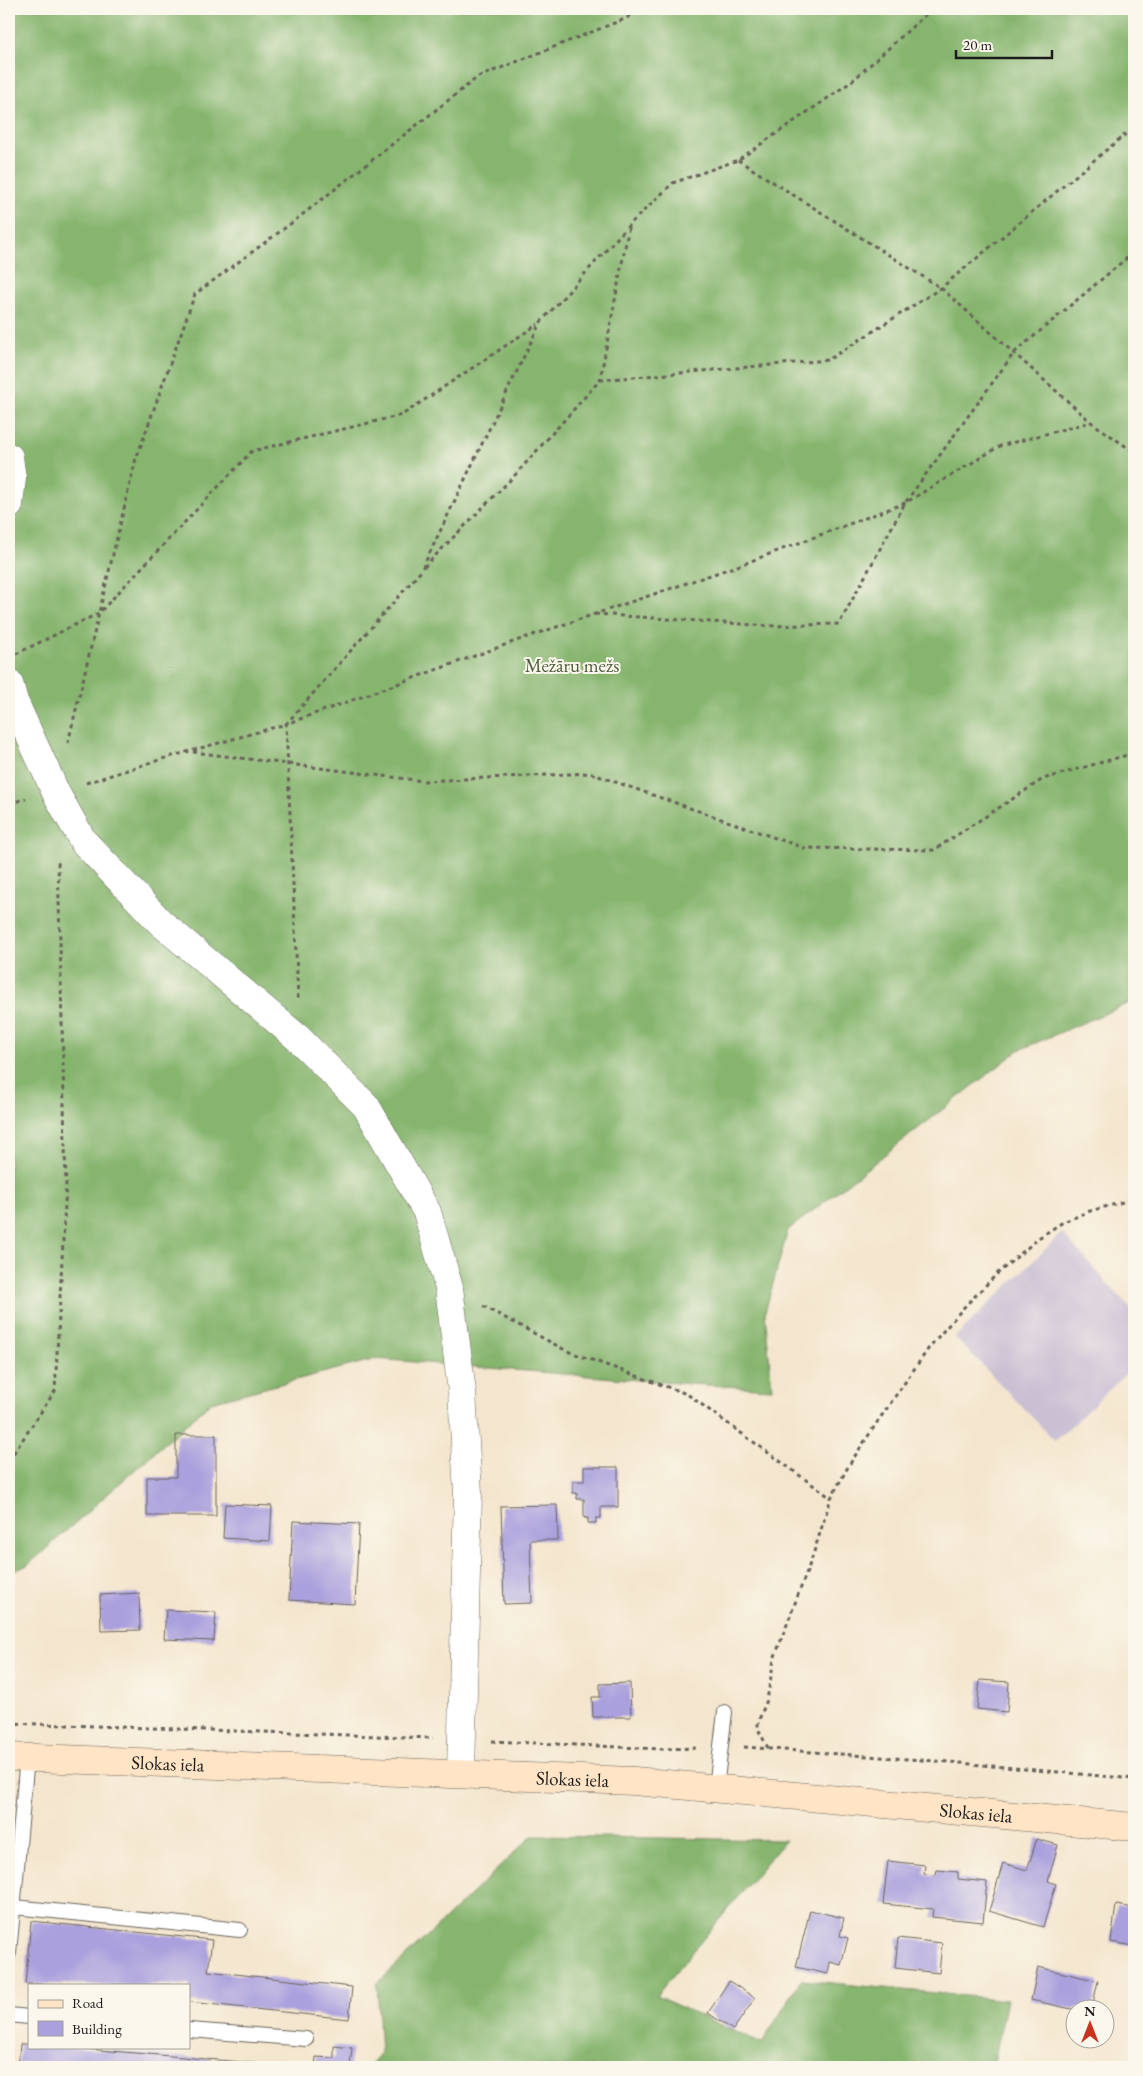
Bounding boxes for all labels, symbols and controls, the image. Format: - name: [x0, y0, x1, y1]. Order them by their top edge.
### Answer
- scale bar: [956, 28, 1052, 60]
- text: 20 m: [963, 35, 992, 54]
- park label: Mežāru mežs: [525, 653, 619, 678]
- street label: Slokas iela: [131, 1749, 205, 1777]
- street label: Slokas iela: [536, 1765, 610, 1793]
- street label: Slokas iela: [938, 1797, 1014, 1828]
- legend: [28, 1984, 190, 2048]
- text: Road: [72, 1993, 104, 2012]
- north arrow: [1066, 1998, 1116, 2048]
- text: N: [1084, 2002, 1096, 2020]
- text: Building: [72, 2019, 122, 2038]

